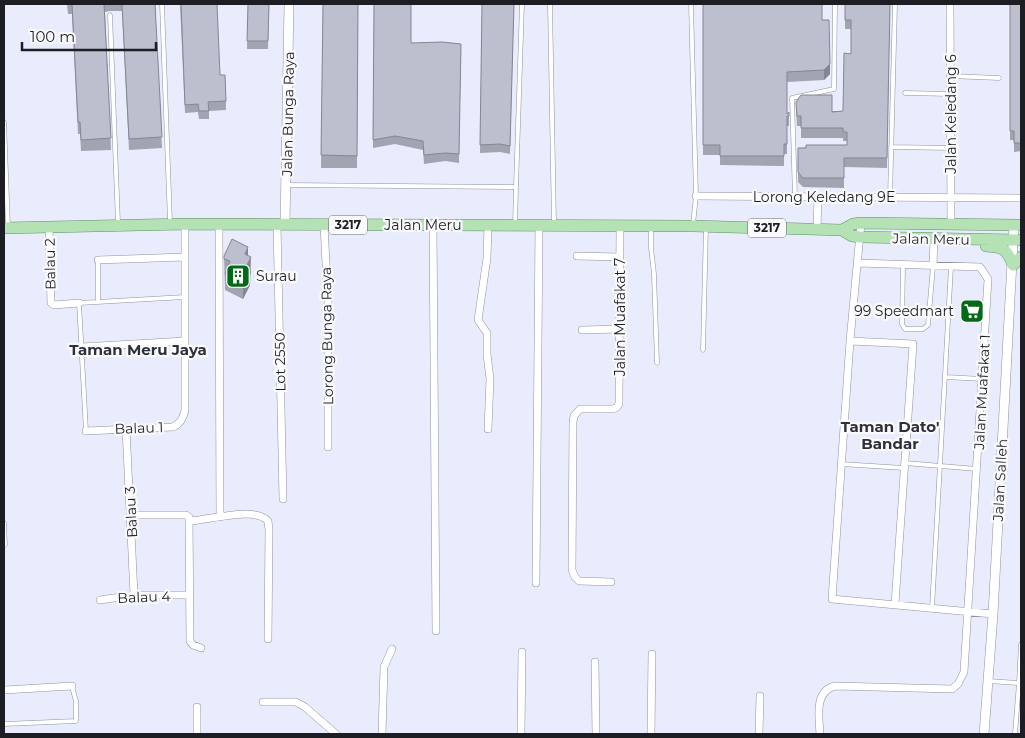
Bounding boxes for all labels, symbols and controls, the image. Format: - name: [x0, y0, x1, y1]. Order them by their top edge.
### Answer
- scale bar: [22, 20, 156, 52]
- text: 100 m: [30, 27, 75, 46]
- street label: Jalan Bunga Raya: [278, 51, 298, 178]
- street label: Jalan Keledang 6: [942, 54, 960, 175]
- street label: Lorong Keledang 9E: [753, 188, 895, 206]
- road number: 3217: [329, 216, 367, 234]
- street label: Jalan Meru: [383, 216, 462, 234]
- road number: 3217: [748, 218, 786, 238]
- street label: Jalan Meru: [891, 229, 970, 249]
- street label: Balau 2: [41, 238, 59, 290]
- street label: Jalan Muafakat 7: [611, 258, 629, 377]
- building icon: Surau: [225, 263, 251, 289]
- place label: Surau: [256, 267, 297, 285]
- street label: Lorong Bunga Raya: [317, 267, 337, 405]
- supermarket icon: 99 Speedmart: [959, 298, 985, 324]
- place label: 99 Speedmart: [854, 302, 954, 320]
- street label: Lot 2550: [270, 332, 290, 392]
- street label: Jalan Muafakat 1: [970, 334, 994, 451]
- district label: Taman Meru Jaya: [69, 340, 207, 359]
- district label: Taman Dato' Bandar: [841, 417, 939, 453]
- street label: Balau 1: [114, 418, 164, 438]
- street label: Jalan Salleh: [989, 438, 1011, 523]
- street label: Balau 3: [121, 486, 141, 538]
- street label: Balau 4: [117, 587, 172, 607]

